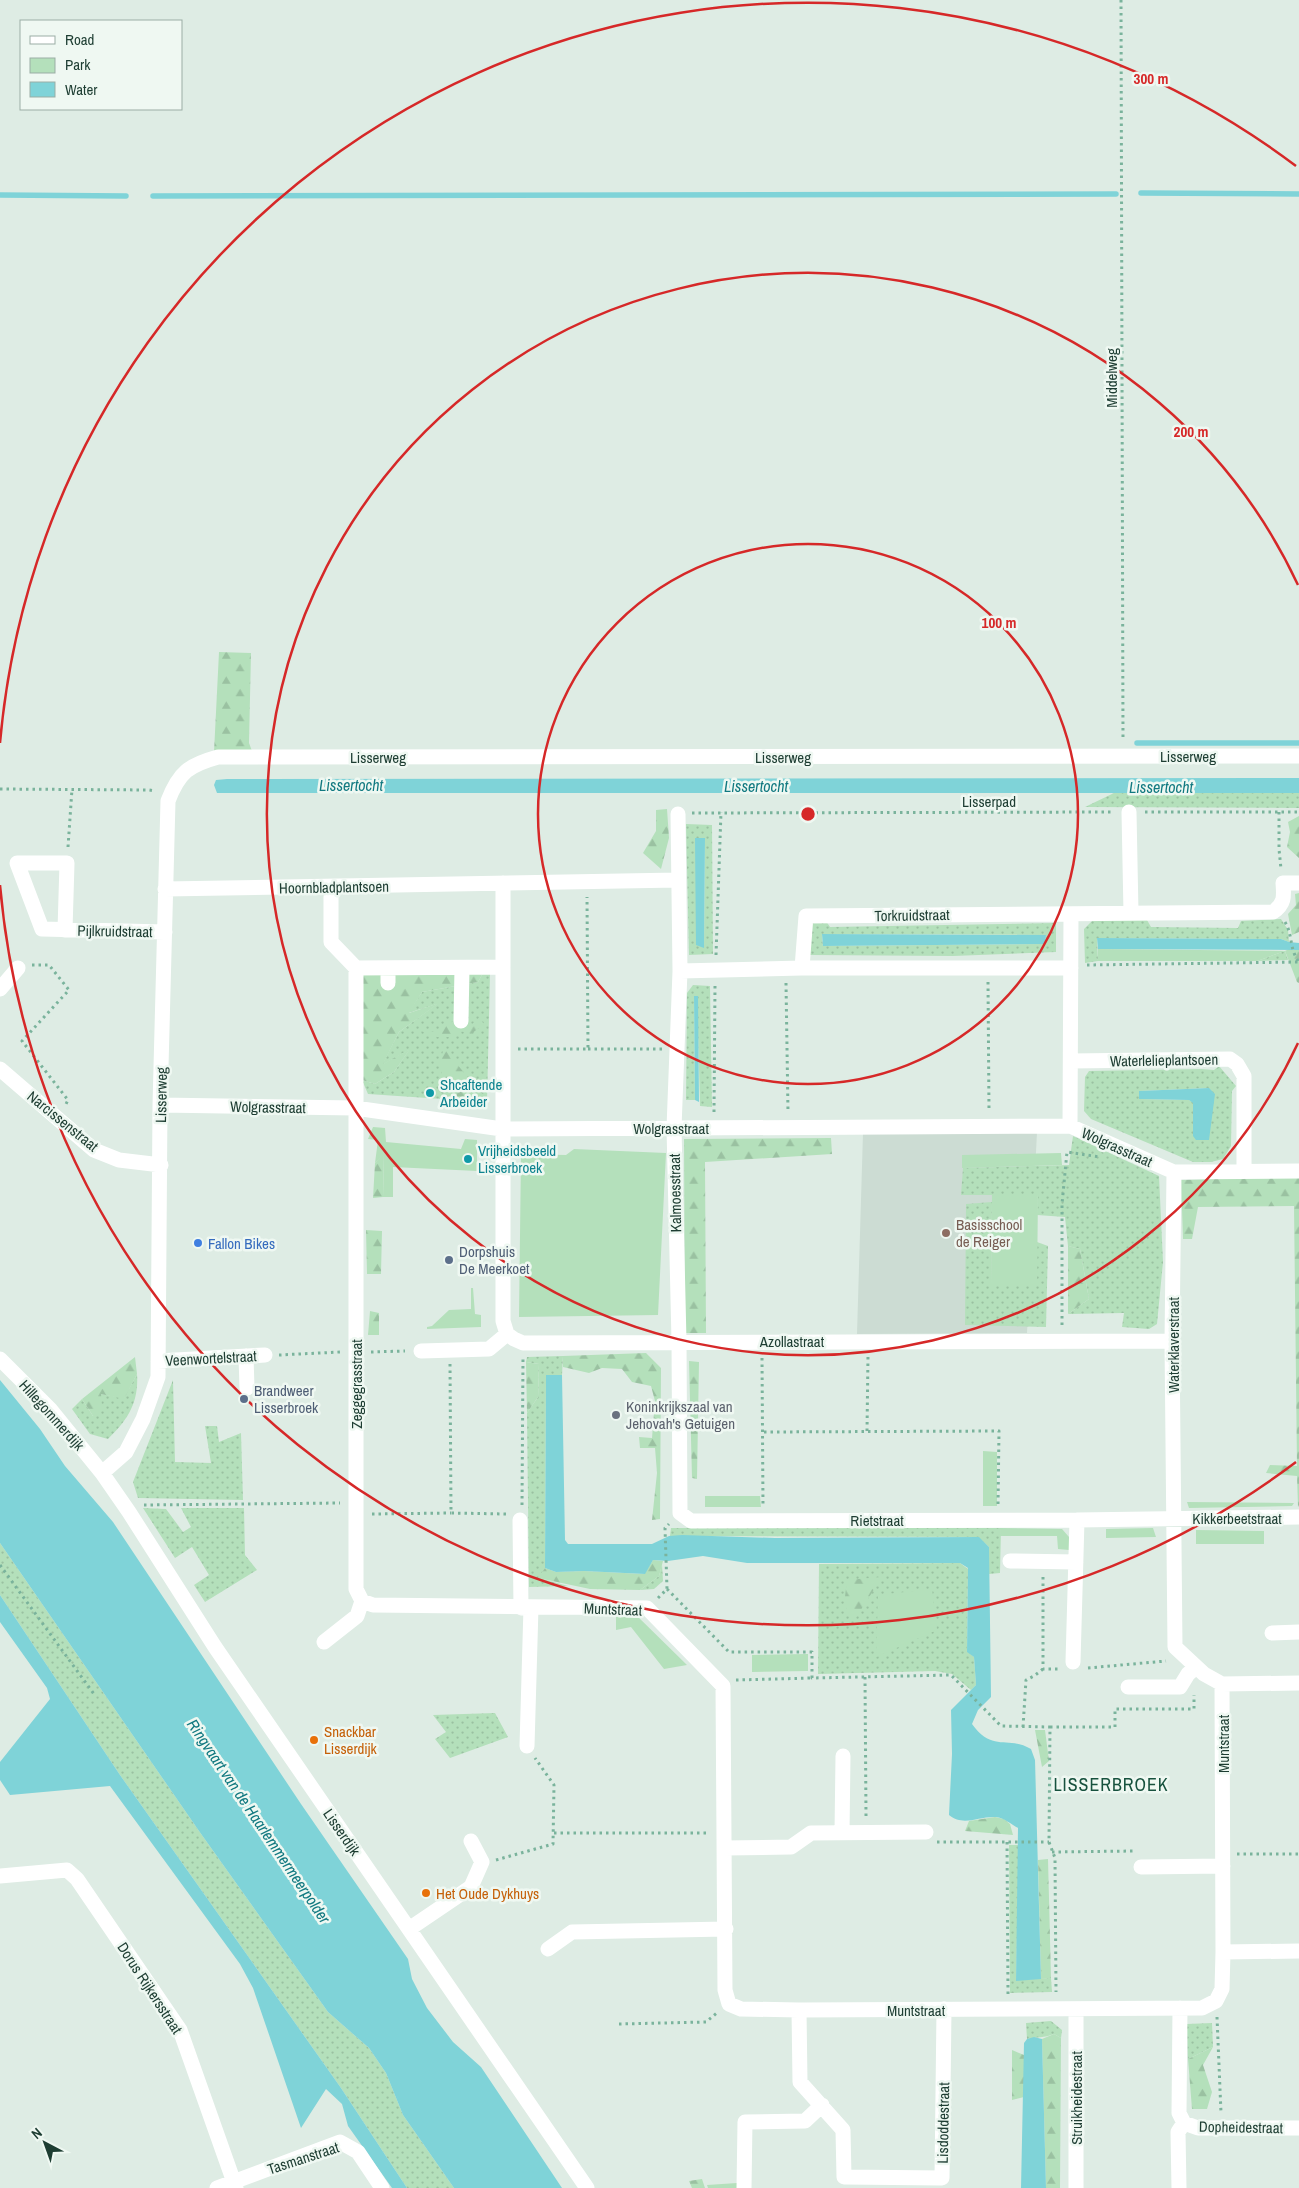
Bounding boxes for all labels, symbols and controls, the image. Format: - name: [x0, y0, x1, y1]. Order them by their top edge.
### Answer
- legend: [20, 20, 182, 110]
- text: Road: [65, 29, 94, 50]
- text: Park: [65, 54, 91, 75]
- text: 300 m: [1134, 68, 1168, 89]
- text: Water: [65, 79, 97, 100]
- street label: Middelweg: [1101, 348, 1122, 408]
- text: 200 m: [1174, 421, 1208, 442]
- text: 100 m: [982, 612, 1016, 633]
- street label: Lisserweg: [1160, 746, 1216, 767]
- street label: Lisserweg: [350, 747, 406, 768]
- street label: Lisserweg: [755, 747, 811, 768]
- water label: Lissertocht: [319, 774, 383, 796]
- water label: Lissertocht: [724, 775, 788, 797]
- water label: Lissertocht: [1129, 776, 1193, 798]
- street label: Lisserpad: [962, 791, 1016, 812]
- centre of rings: [799, 805, 817, 823]
- street label: Hoornbladplantsoen: [279, 876, 389, 898]
- street label: Torkruidstraat: [874, 904, 950, 926]
- street label: Pijlkruidstraat: [77, 920, 153, 942]
- street label: Waterlelieplantsoen: [1110, 1049, 1218, 1071]
- street label: Lisserweg: [150, 1067, 172, 1123]
- place label: Shcaftende Arbeider: [439, 1074, 502, 1112]
- street label: Narcissenstraat: [23, 1086, 104, 1157]
- marker: Shcaftende Arbeider: [424, 1087, 436, 1099]
- street label: Wolgrasstraat: [230, 1096, 307, 1118]
- street label: Wolgrasstraat: [633, 1118, 709, 1139]
- street label: Wolgrasstraat: [1078, 1122, 1156, 1172]
- place label: Vrijheidsbeeld Lisserbroek: [478, 1140, 556, 1178]
- marker: Vrijheidsbeeld Lisserbroek: [462, 1153, 474, 1165]
- street label: Kalmoesstraat: [664, 1153, 686, 1232]
- place label: Basisschool de Reiger: [956, 1214, 1022, 1252]
- marker: Basisschool de Reiger: [940, 1227, 952, 1239]
- place label: Fallon Bikes: [208, 1233, 275, 1254]
- marker: Fallon Bikes: [192, 1237, 204, 1249]
- place label: Dorpshuis De Meerkoet: [459, 1241, 530, 1279]
- marker: Dorpshuis De Meerkoet: [443, 1254, 455, 1266]
- street label: Waterklaverstraat: [1163, 1296, 1184, 1393]
- street label: Azollastraat: [759, 1331, 825, 1352]
- street label: Zeggegrasstraat: [346, 1339, 367, 1429]
- street label: Veenwortelstraat: [165, 1345, 258, 1371]
- street label: Hillegommerdijk: [14, 1375, 90, 1456]
- place label: Brandweer Lisserbroek: [254, 1380, 319, 1418]
- marker: Brandweer Lisserbroek: [238, 1393, 250, 1405]
- place label: Koninkrijkszaal van Jehovah's Getuigen: [626, 1396, 735, 1434]
- marker: Koninkrijkszaal van Jehovah's Getuigen: [610, 1409, 622, 1421]
- street label: Kikkerbeetstraat: [1192, 1508, 1282, 1529]
- street label: Rietstraat: [850, 1510, 904, 1531]
- street label: Muntstraat: [584, 1597, 643, 1621]
- water label: Ringvaart van de Haarlemmermeerpolder: [182, 1714, 336, 1928]
- street label: Muntstraat: [1213, 1714, 1234, 1773]
- place label: Snackbar Lisserdijk: [324, 1721, 377, 1759]
- marker: Snackbar Lisserdijk: [308, 1734, 320, 1746]
- district label: LISSERBROEK: [1053, 1772, 1169, 1797]
- street label: Lisserdijk: [318, 1804, 366, 1860]
- place label: Het Oude Dykhuys: [436, 1883, 539, 1904]
- marker: Het Oude Dykhuys: [420, 1887, 432, 1899]
- street label: Dorus Rijkersstraat: [113, 1938, 188, 2038]
- street label: Muntstraat: [887, 2000, 946, 2021]
- street label: Struikheidestraat: [1066, 2051, 1087, 2145]
- street label: Lisdoddestraat: [932, 2082, 954, 2164]
- street label: Dopheidestraat: [1199, 2116, 1284, 2138]
- north arrow: [20, 2118, 70, 2168]
- text: N: [27, 2124, 46, 2143]
- street label: Tasmanstraat: [265, 2136, 342, 2179]

